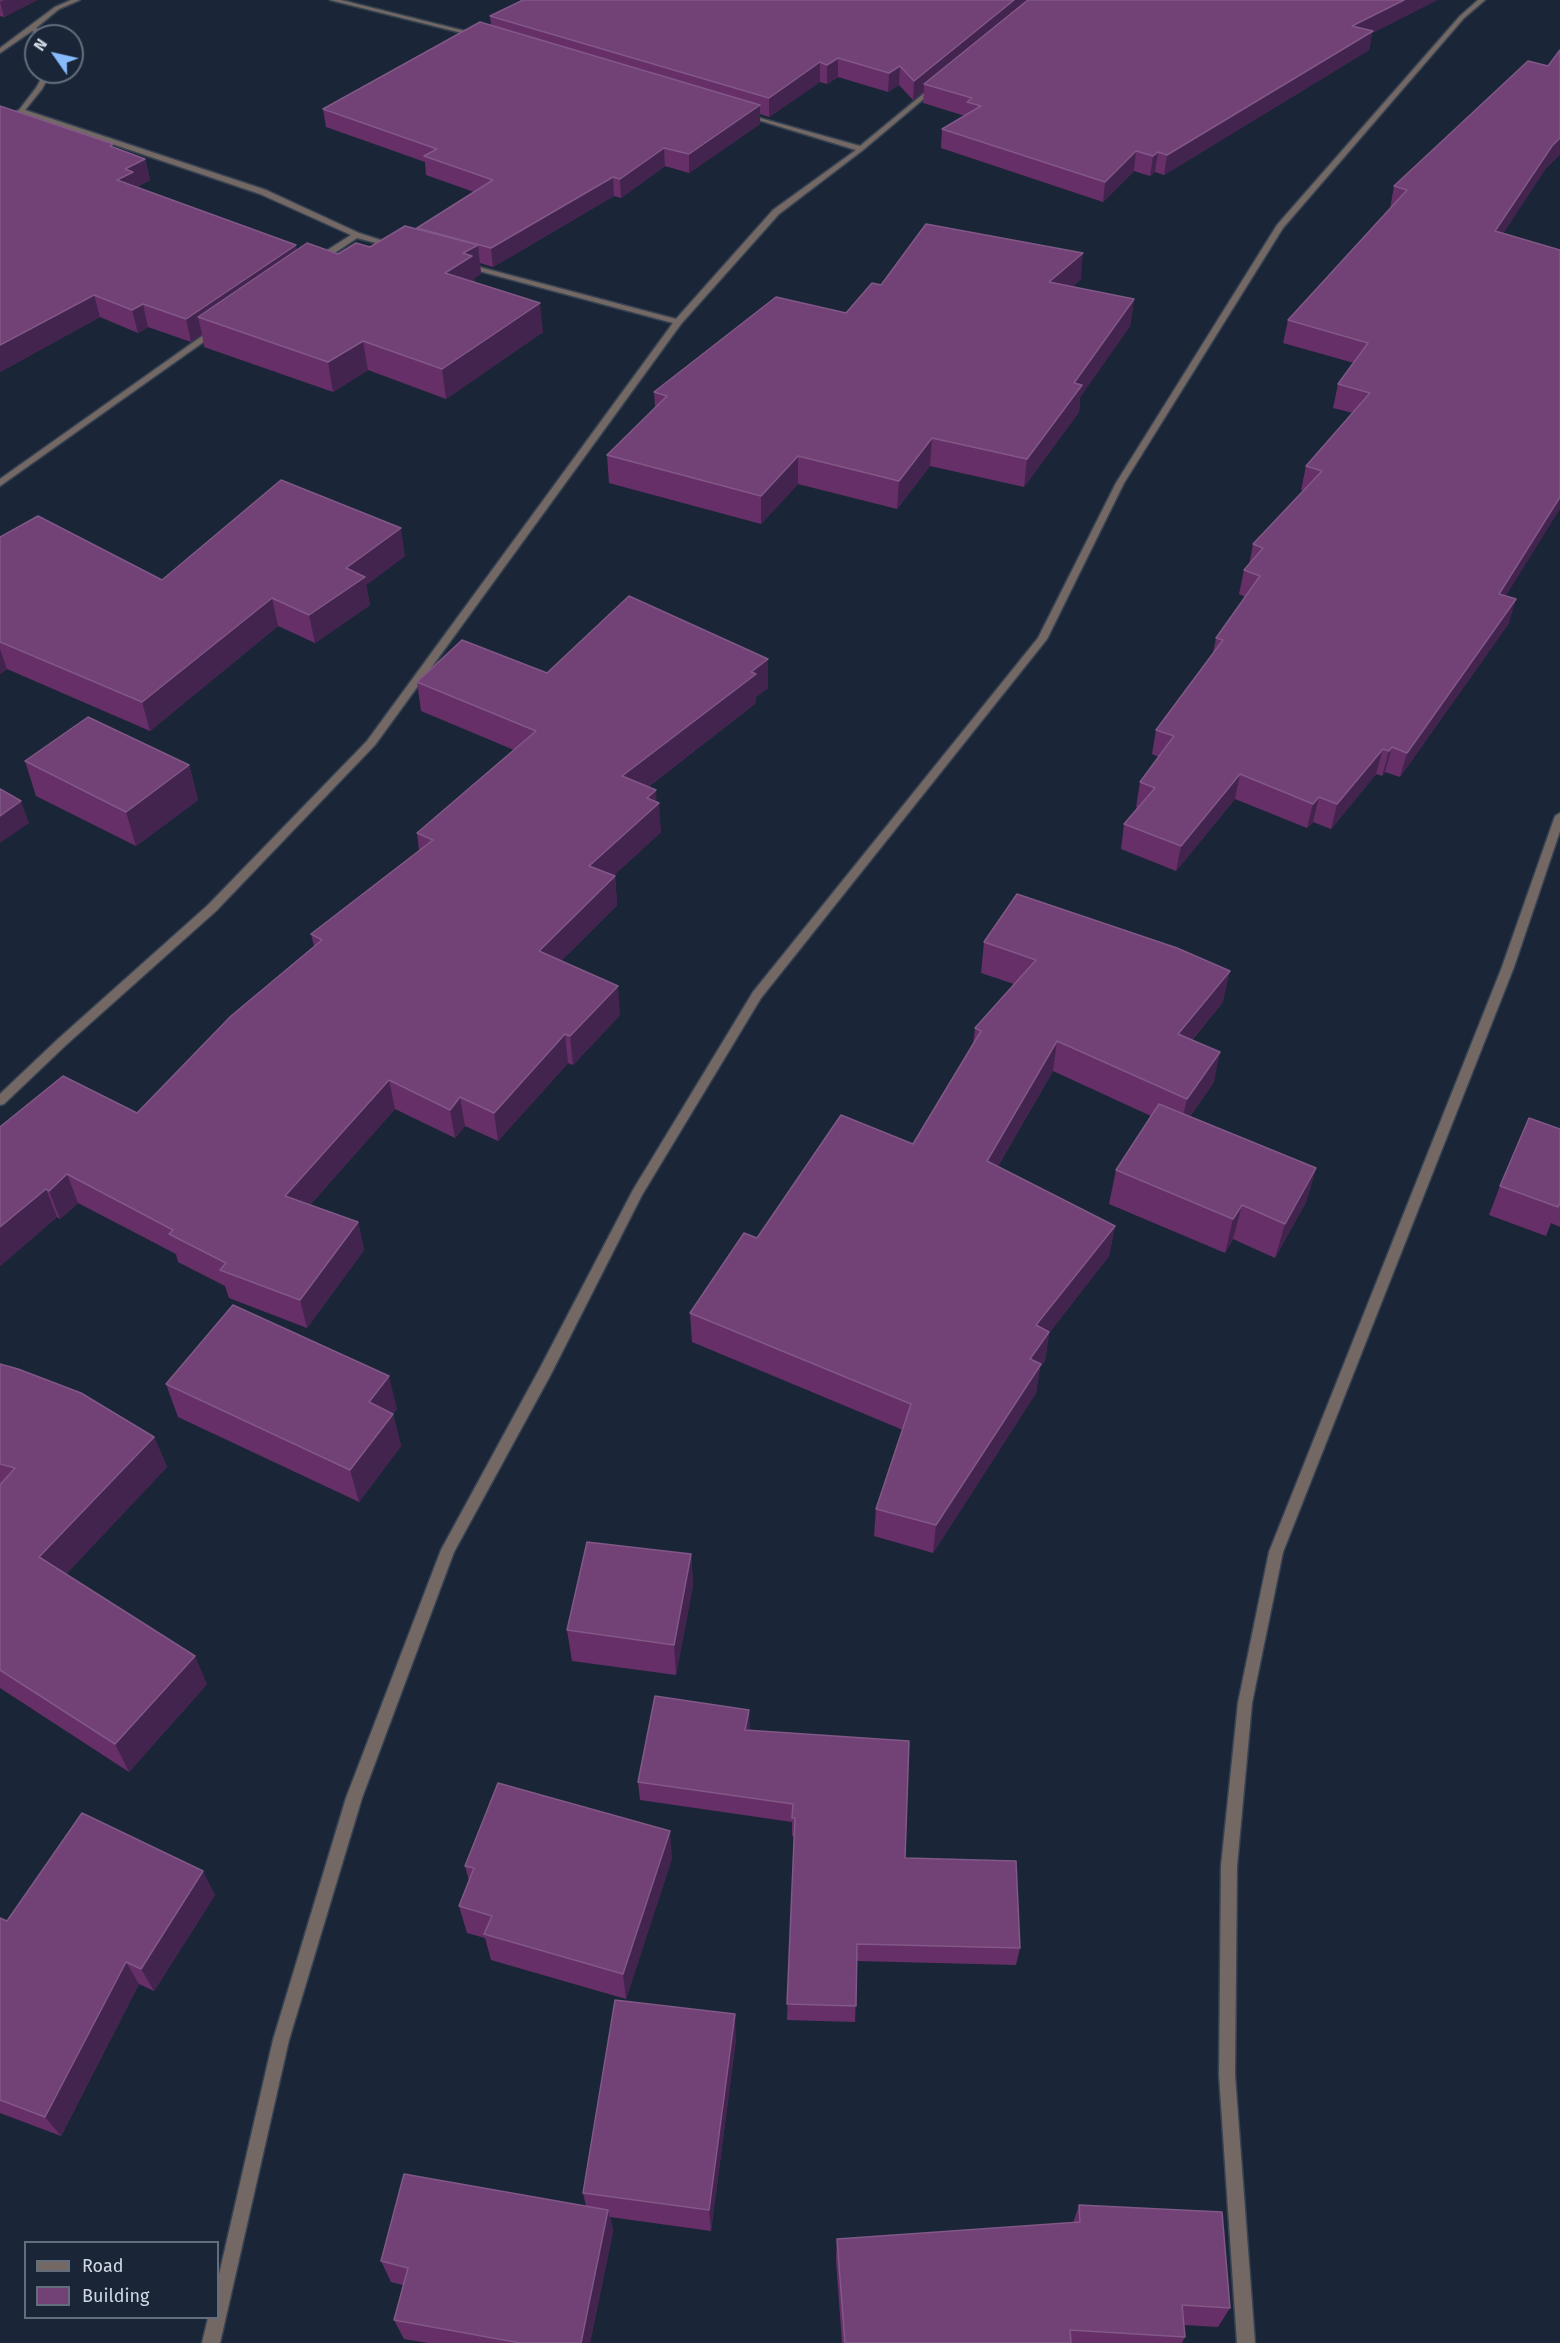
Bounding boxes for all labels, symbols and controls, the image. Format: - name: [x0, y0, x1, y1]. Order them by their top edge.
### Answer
- north arrow: [24, 24, 84, 84]
- text: N: [29, 35, 51, 54]
- legend: [24, 2241, 219, 2319]
- text: Road: [82, 2255, 124, 2277]
- text: Building: [82, 2285, 149, 2307]

